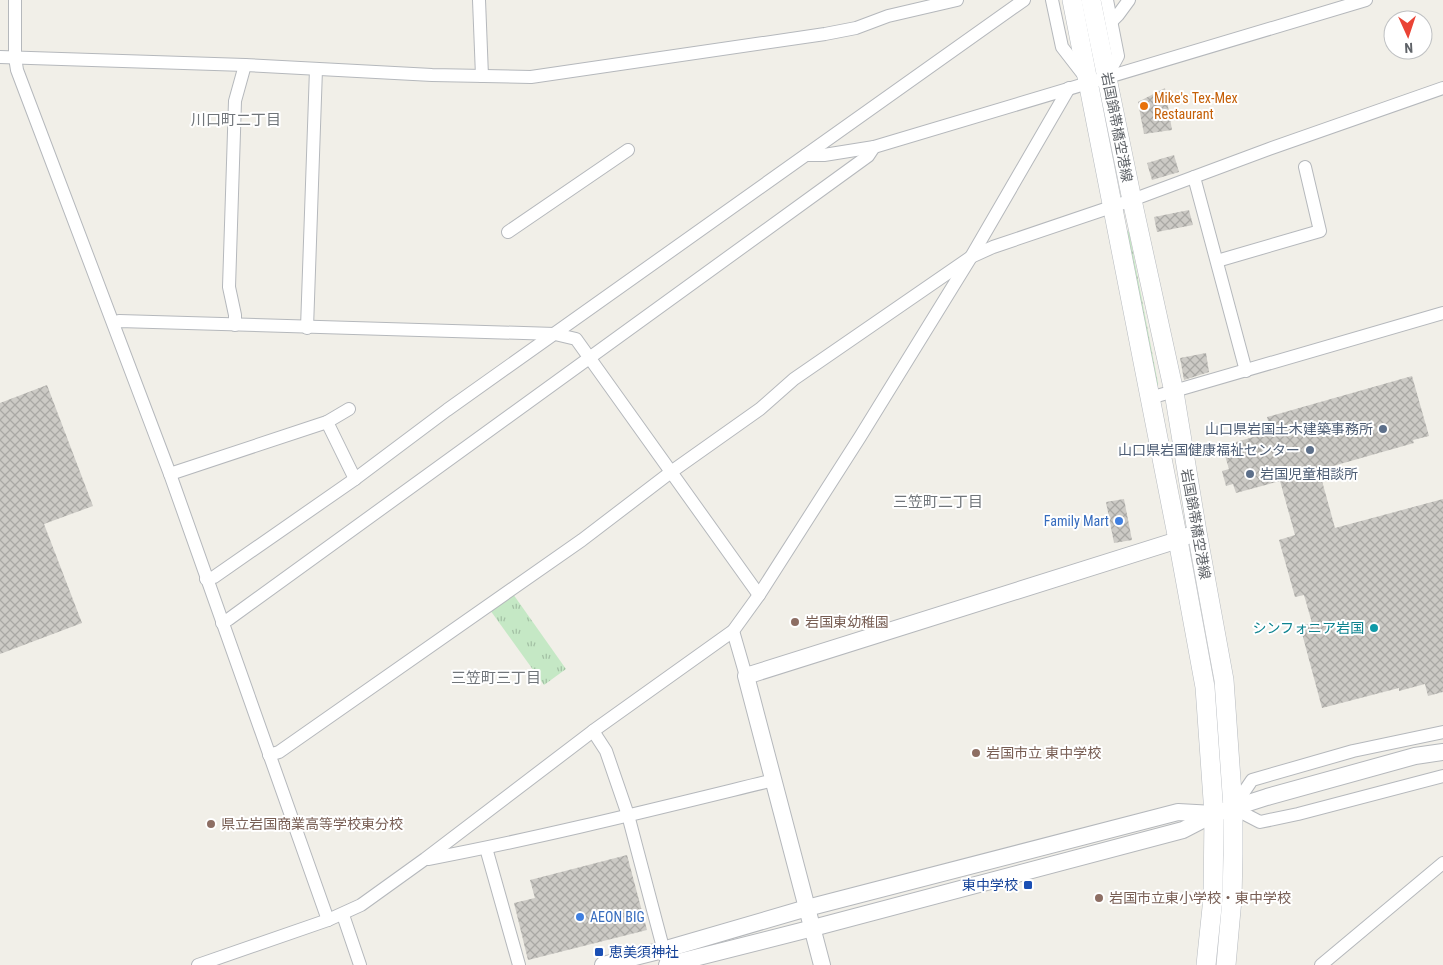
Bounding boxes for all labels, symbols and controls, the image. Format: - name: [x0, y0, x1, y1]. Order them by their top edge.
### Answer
- north arrow: [1383, 10, 1433, 60]
- text: N: [1404, 40, 1413, 56]
- street label: 岩国錦帯橋空港線: [1098, 71, 1136, 183]
- place label: Mike's Tex-Mex Restaurant: [1154, 90, 1238, 122]
- marker: Mike's Tex-Mex Restaurant: [1138, 100, 1150, 112]
- district label: 川口町二丁目: [191, 111, 281, 129]
- place label: 山口県岩国土木建築事務所: [1205, 421, 1373, 437]
- marker: 山口県岩国土木建築事務所: [1377, 423, 1389, 435]
- place label: 山口県岩国健康福祉センター: [1118, 442, 1300, 458]
- marker: 山口県岩国健康福祉センター: [1304, 444, 1316, 456]
- place label: 岩国児童相談所: [1260, 466, 1358, 482]
- street label: 岩国錦帯橋空港線: [1178, 467, 1214, 581]
- marker: 岩国児童相談所: [1244, 468, 1256, 480]
- district label: 三笠町二丁目: [893, 493, 983, 511]
- place label: Family Mart: [1044, 513, 1109, 529]
- marker: Family Mart: [1113, 515, 1125, 527]
- place label: 岩国東幼稚園: [805, 614, 889, 630]
- marker: 岩国東幼稚園: [789, 616, 801, 628]
- place label: シンフォニア岩国: [1252, 620, 1364, 636]
- marker: シンフォニア岩国: [1368, 622, 1380, 634]
- district label: 三笠町三丁目: [451, 669, 541, 687]
- place label: 岩国市立 東中学校: [986, 745, 1101, 761]
- marker: 岩国市立 東中学校: [970, 747, 982, 759]
- place label: 県立岩国商業高等学校東分校: [221, 816, 403, 832]
- marker: 県立岩国商業高等学校東分校: [205, 818, 217, 830]
- place label: 東中学校: [962, 877, 1018, 893]
- marker: 東中学校: [1022, 879, 1034, 891]
- place label: 岩国市立東小学校・東中学校: [1109, 890, 1291, 906]
- marker: 岩国市立東小学校・東中学校: [1093, 892, 1105, 904]
- place label: AEON BIG: [590, 909, 645, 925]
- marker: AEON BIG: [574, 911, 586, 923]
- place label: 恵美須神社: [609, 944, 679, 960]
- marker: 恵美須神社: [593, 946, 605, 958]

